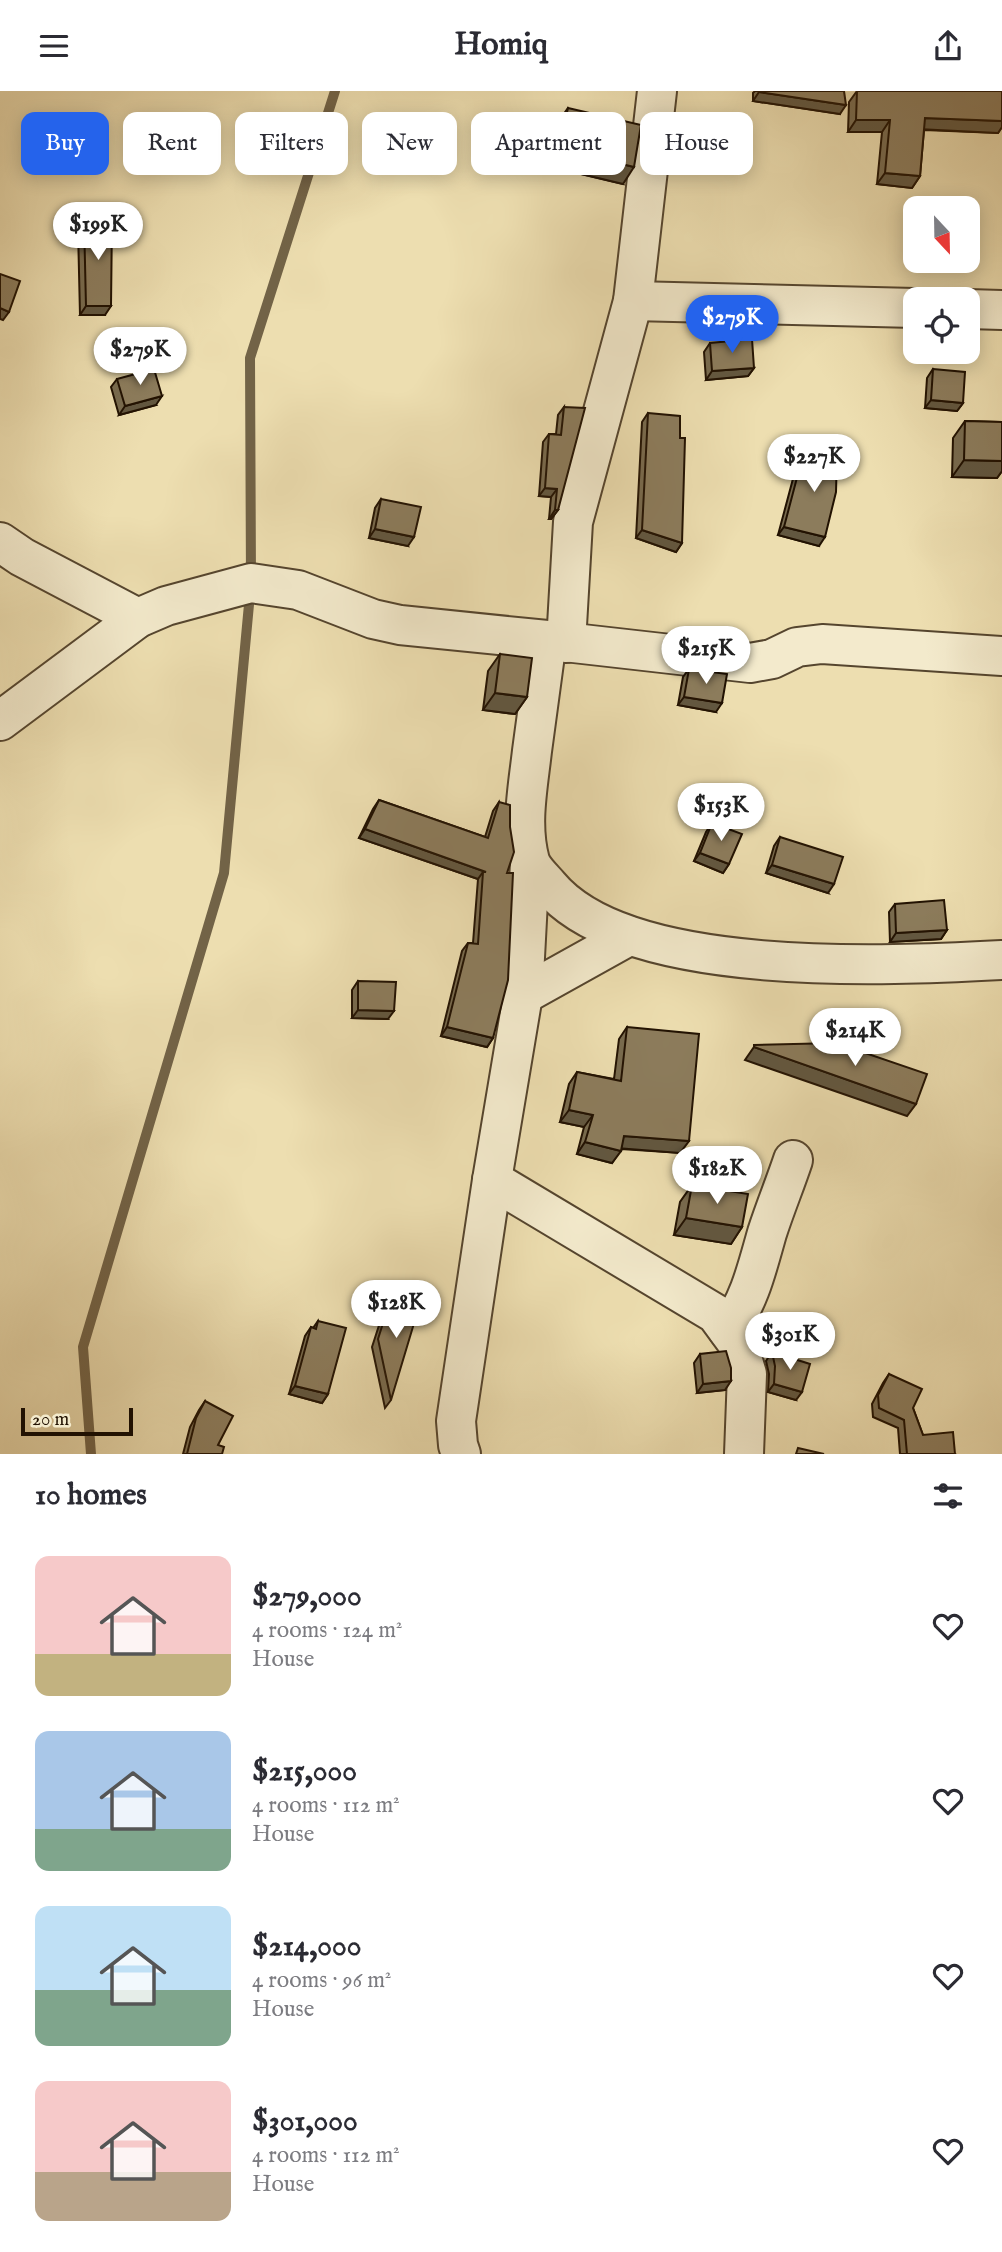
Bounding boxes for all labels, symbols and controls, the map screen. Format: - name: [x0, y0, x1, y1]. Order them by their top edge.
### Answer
- text: Homiq: [454, 25, 548, 66]
- icon: menu: [35, 27, 73, 65]
- icon: share: [929, 27, 967, 65]
- chip: Buy: [21, 112, 109, 175]
- chip: Rent: [123, 112, 221, 175]
- chip: Filters: [235, 112, 348, 175]
- chip: New: [362, 112, 457, 175]
- chip: Apartment: [471, 112, 626, 175]
- chip: House: [640, 112, 753, 175]
- north arrow: [903, 196, 980, 273]
- map controls: [903, 196, 980, 364]
- pin: $199K: [49, 202, 147, 262]
- text: $199K: [69, 210, 127, 239]
- button: locate: [903, 287, 980, 364]
- pin: $279K: [683, 295, 781, 355]
- text: $279K: [702, 303, 762, 332]
- pin: $279K: [91, 327, 189, 387]
- text: $279K: [110, 335, 170, 364]
- pin: $227K: [765, 435, 863, 494]
- text: $227K: [783, 442, 845, 471]
- pin: $215K: [657, 627, 755, 686]
- text: $215K: [677, 634, 735, 663]
- pin: $153K: [672, 783, 770, 843]
- text: $153K: [694, 791, 748, 820]
- pin: $214K: [806, 1009, 904, 1068]
- text: $214K: [825, 1016, 885, 1045]
- pin: $182K: [668, 1147, 766, 1206]
- text: $182K: [688, 1154, 746, 1183]
- pin: $128K: [347, 1281, 445, 1340]
- text: $128K: [367, 1288, 425, 1317]
- pin: $301K: [741, 1313, 839, 1372]
- text: $301K: [761, 1320, 819, 1349]
- scale bar: [21, 1405, 133, 1437]
- text: 20 m: [32, 1408, 69, 1432]
- text: 10 homes: [35, 1477, 147, 1515]
- icon: filters: [929, 1477, 967, 1515]
- text: $279,000: [252, 1578, 362, 1616]
- icon: home: [91, 1584, 175, 1668]
- icon: heart: [929, 1607, 967, 1645]
- text: 4 rooms · 124 m²: [252, 1616, 402, 1645]
- text: House: [252, 1645, 314, 1674]
- text: $215,000: [252, 1753, 357, 1791]
- icon: home: [91, 1759, 175, 1843]
- icon: heart: [929, 1782, 967, 1820]
- text: 4 rooms · 112 m²: [252, 1791, 400, 1820]
- text: House: [252, 1820, 314, 1849]
- text: $214,000: [252, 1928, 362, 1966]
- icon: home: [91, 1934, 175, 2018]
- icon: heart: [929, 1957, 967, 1995]
- text: 4 rooms · 96 m²: [252, 1966, 391, 1995]
- text: House: [252, 1995, 314, 2024]
- text: $301,000: [252, 2103, 358, 2141]
- icon: home: [91, 2109, 175, 2193]
- icon: heart: [929, 2132, 967, 2170]
- text: 4 rooms · 112 m²: [252, 2141, 400, 2170]
- text: House: [252, 2170, 314, 2199]

